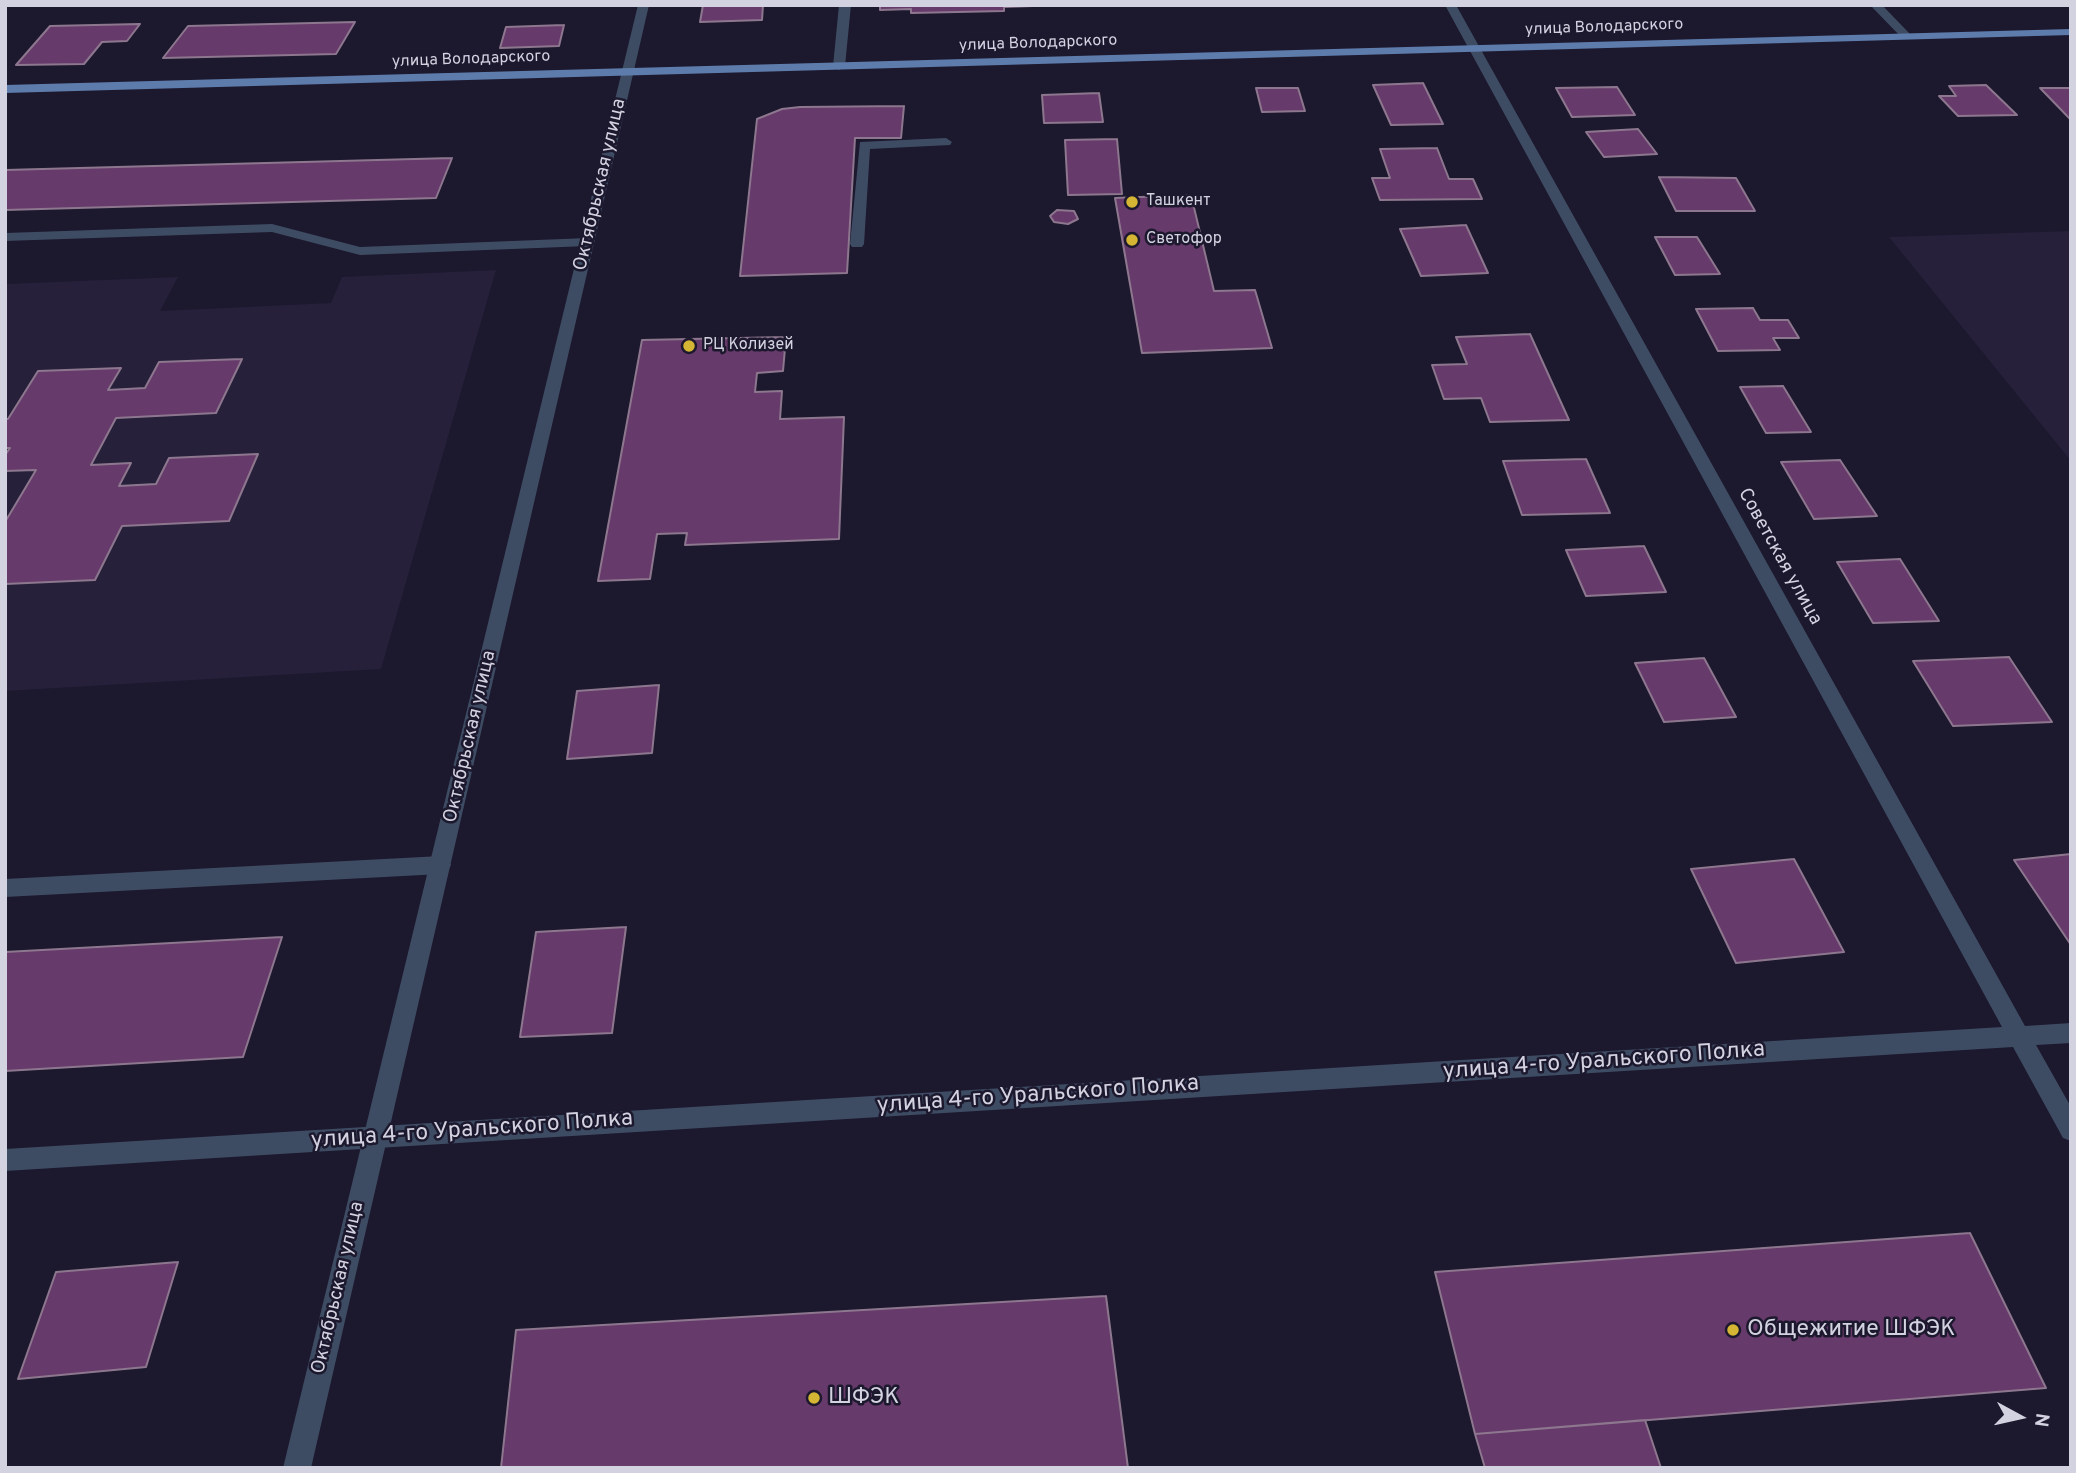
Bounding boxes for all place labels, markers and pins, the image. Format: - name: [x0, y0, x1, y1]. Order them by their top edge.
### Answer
- place label: Ташкент: [1146, 192, 1210, 212]
- marker: Ташкент: [1124, 194, 1140, 210]
- place label: Светофор: [1146, 230, 1222, 250]
- marker: Светофор: [1124, 232, 1140, 248]
- place label: РЦ Колизей: [703, 336, 794, 356]
- marker: РЦ Колизей: [681, 338, 697, 354]
- place label: Общежитие ШФЭК: [1747, 1316, 1956, 1344]
- marker: Общежитие ШФЭК: [1725, 1322, 1741, 1338]
- place label: ШФЭК: [828, 1384, 899, 1412]
- marker: ШФЭК: [806, 1390, 822, 1406]

